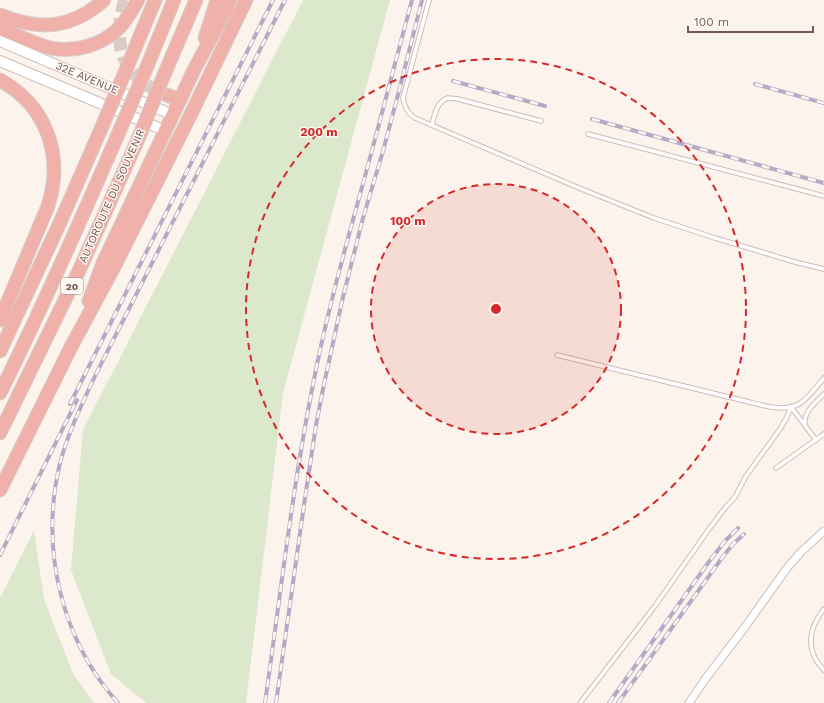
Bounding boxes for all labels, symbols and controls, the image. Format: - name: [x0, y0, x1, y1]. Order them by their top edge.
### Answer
- scale bar: [688, 8, 813, 34]
- text: 100 m: [694, 15, 729, 29]
- street label: 32E AVENUE: [54, 59, 120, 97]
- text: 200 m: [300, 125, 338, 139]
- street label: AUTOROUTE DU SOUVENIR: [76, 127, 148, 265]
- text: 100 m: [390, 214, 426, 228]
- road number: 20: [61, 278, 83, 294]
- centre of rings: [489, 302, 503, 316]

